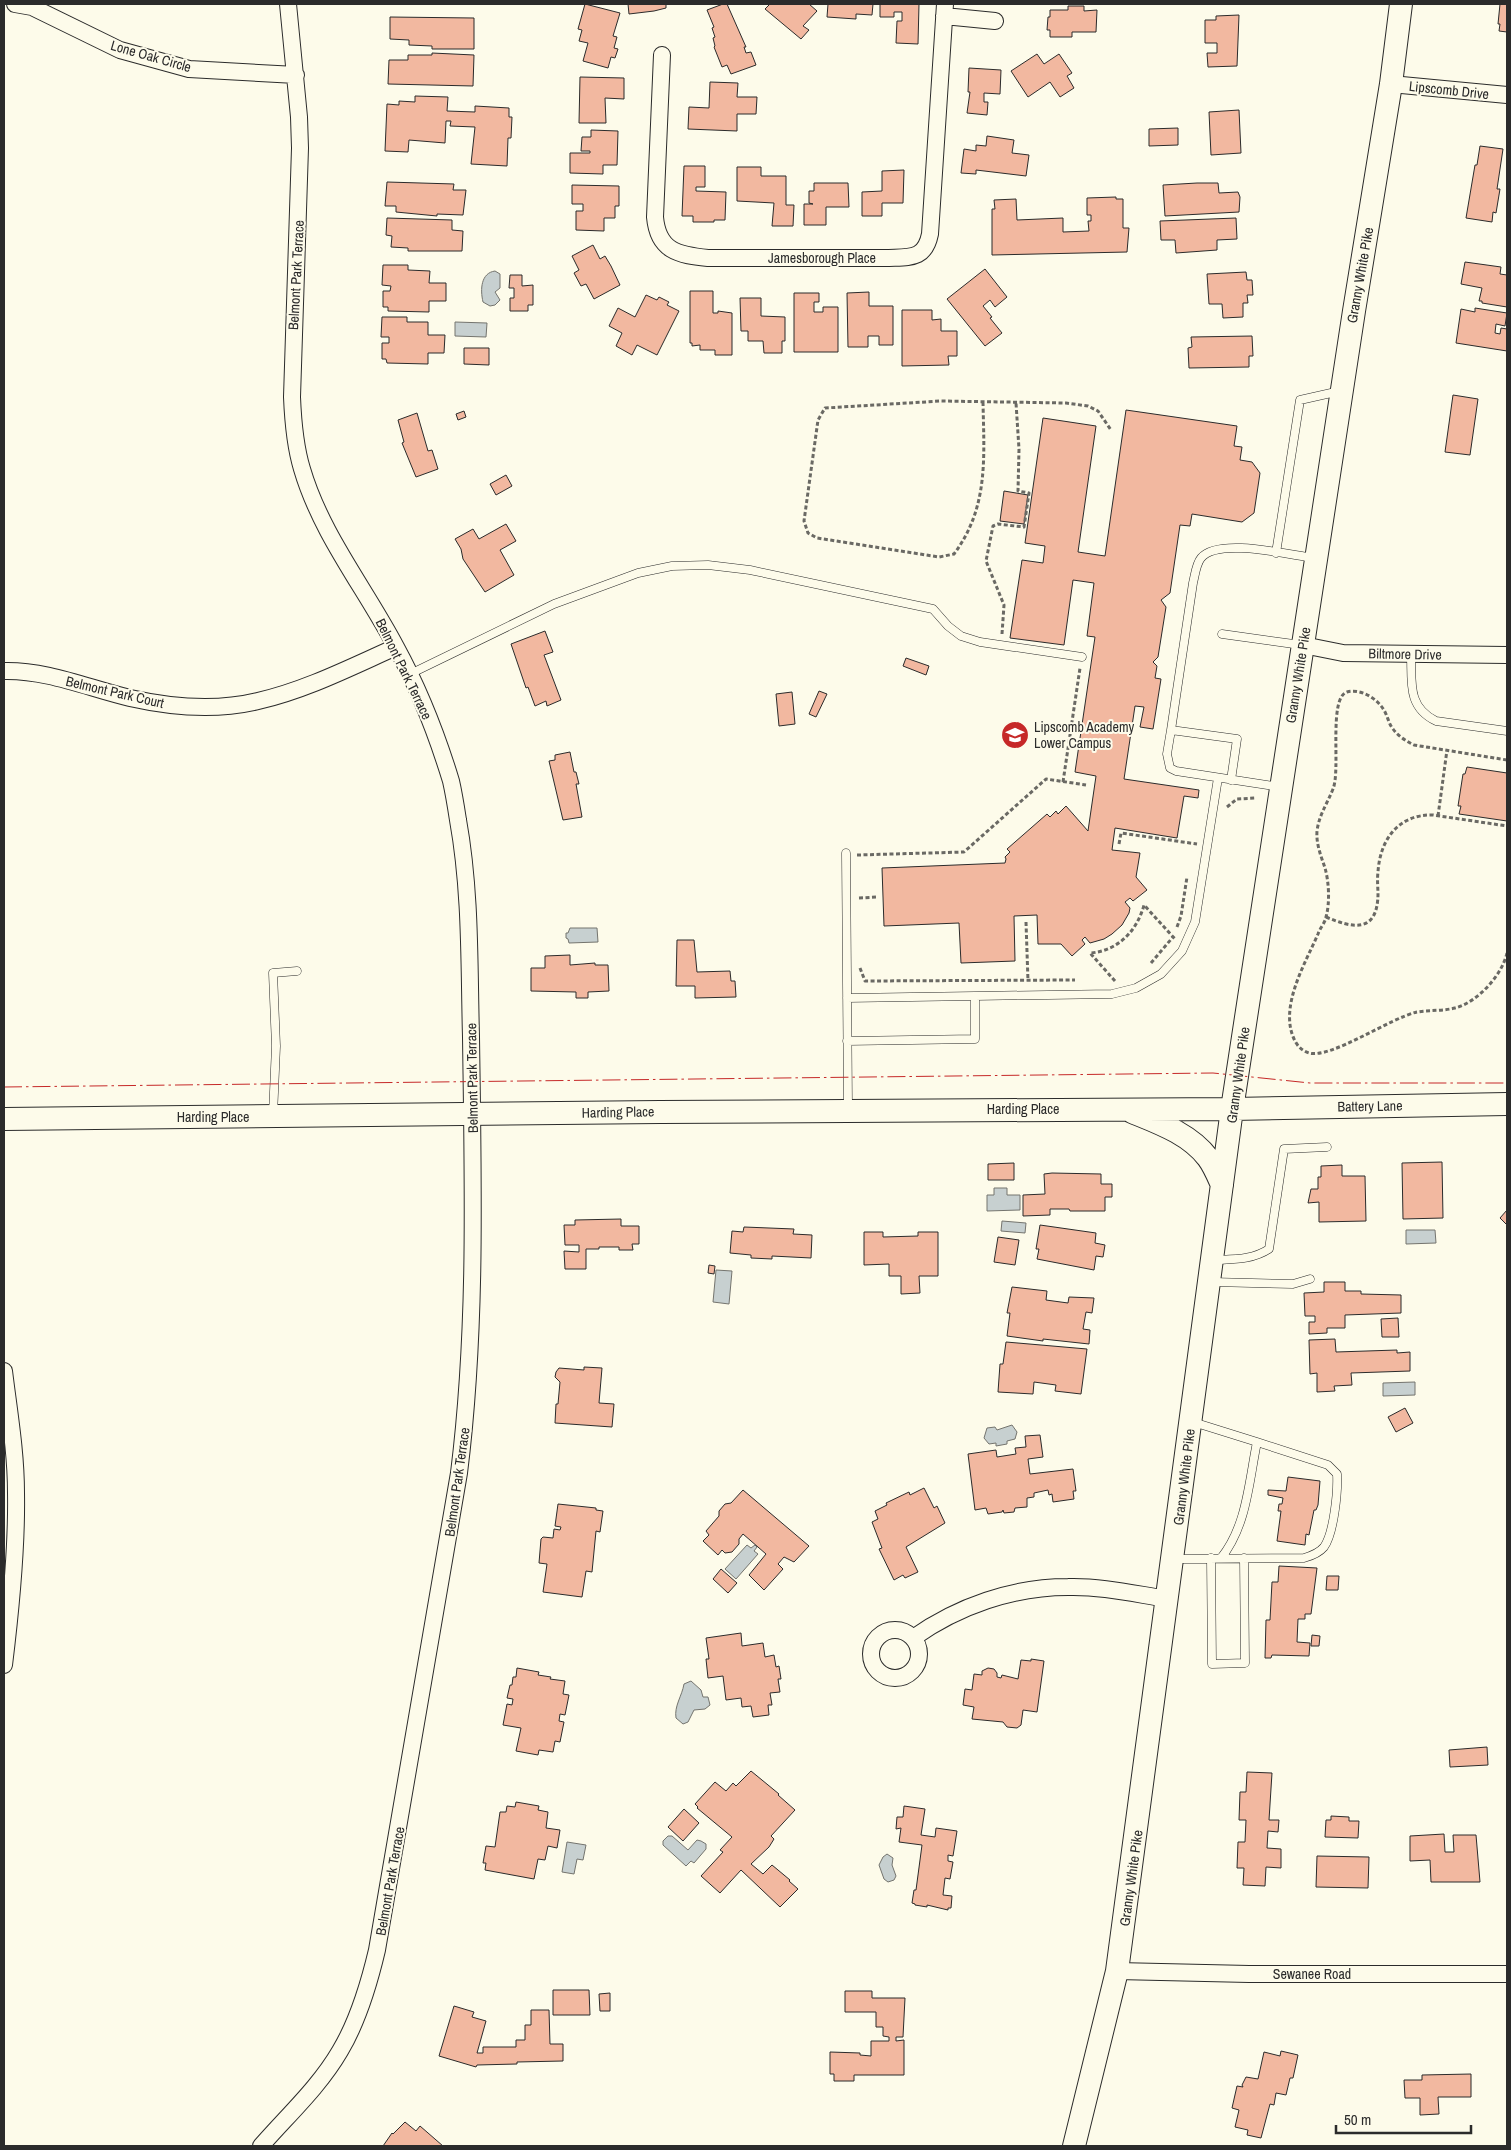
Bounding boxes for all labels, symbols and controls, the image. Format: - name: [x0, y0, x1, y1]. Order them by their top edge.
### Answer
- street label: Lone Oak Circle: [109, 36, 193, 76]
- street label: Lipscomb Drive: [1408, 77, 1490, 103]
- street label: Belmont Park Terrace: [284, 220, 308, 330]
- street label: Granny White Pike: [1343, 226, 1377, 324]
- street label: Jamesborough Place: [768, 249, 876, 267]
- street label: Belmont Park Terrace: [372, 616, 436, 722]
- street label: Granny White Pike: [1282, 626, 1314, 724]
- street label: Biltmore Drive: [1368, 644, 1442, 664]
- street label: Belmont Park Court: [64, 672, 166, 712]
- place label: Lipscomb Academy Lower Campus: [1034, 718, 1134, 752]
- school or university icon: Lipscomb Academy Lower Campus: [1000, 720, 1030, 750]
- street label: Belmont Park Terrace: [462, 1023, 482, 1133]
- street label: Granny White Pike: [1222, 1026, 1254, 1124]
- street label: Battery Lane: [1337, 1096, 1403, 1116]
- street label: Harding Place: [987, 1100, 1059, 1118]
- street label: Harding Place: [581, 1102, 655, 1122]
- street label: Harding Place: [177, 1108, 249, 1126]
- street label: Belmont Park Terrace: [440, 1426, 474, 1538]
- street label: Granny White Pike: [1169, 1428, 1199, 1526]
- street label: Belmont Park Terrace: [372, 1825, 408, 1937]
- street label: Granny White Pike: [1115, 1829, 1147, 1927]
- street label: Sewanee Road: [1273, 1965, 1351, 1983]
- scale bar: [1336, 2102, 1471, 2134]
- text: 50 m: [1344, 2109, 1371, 2130]

